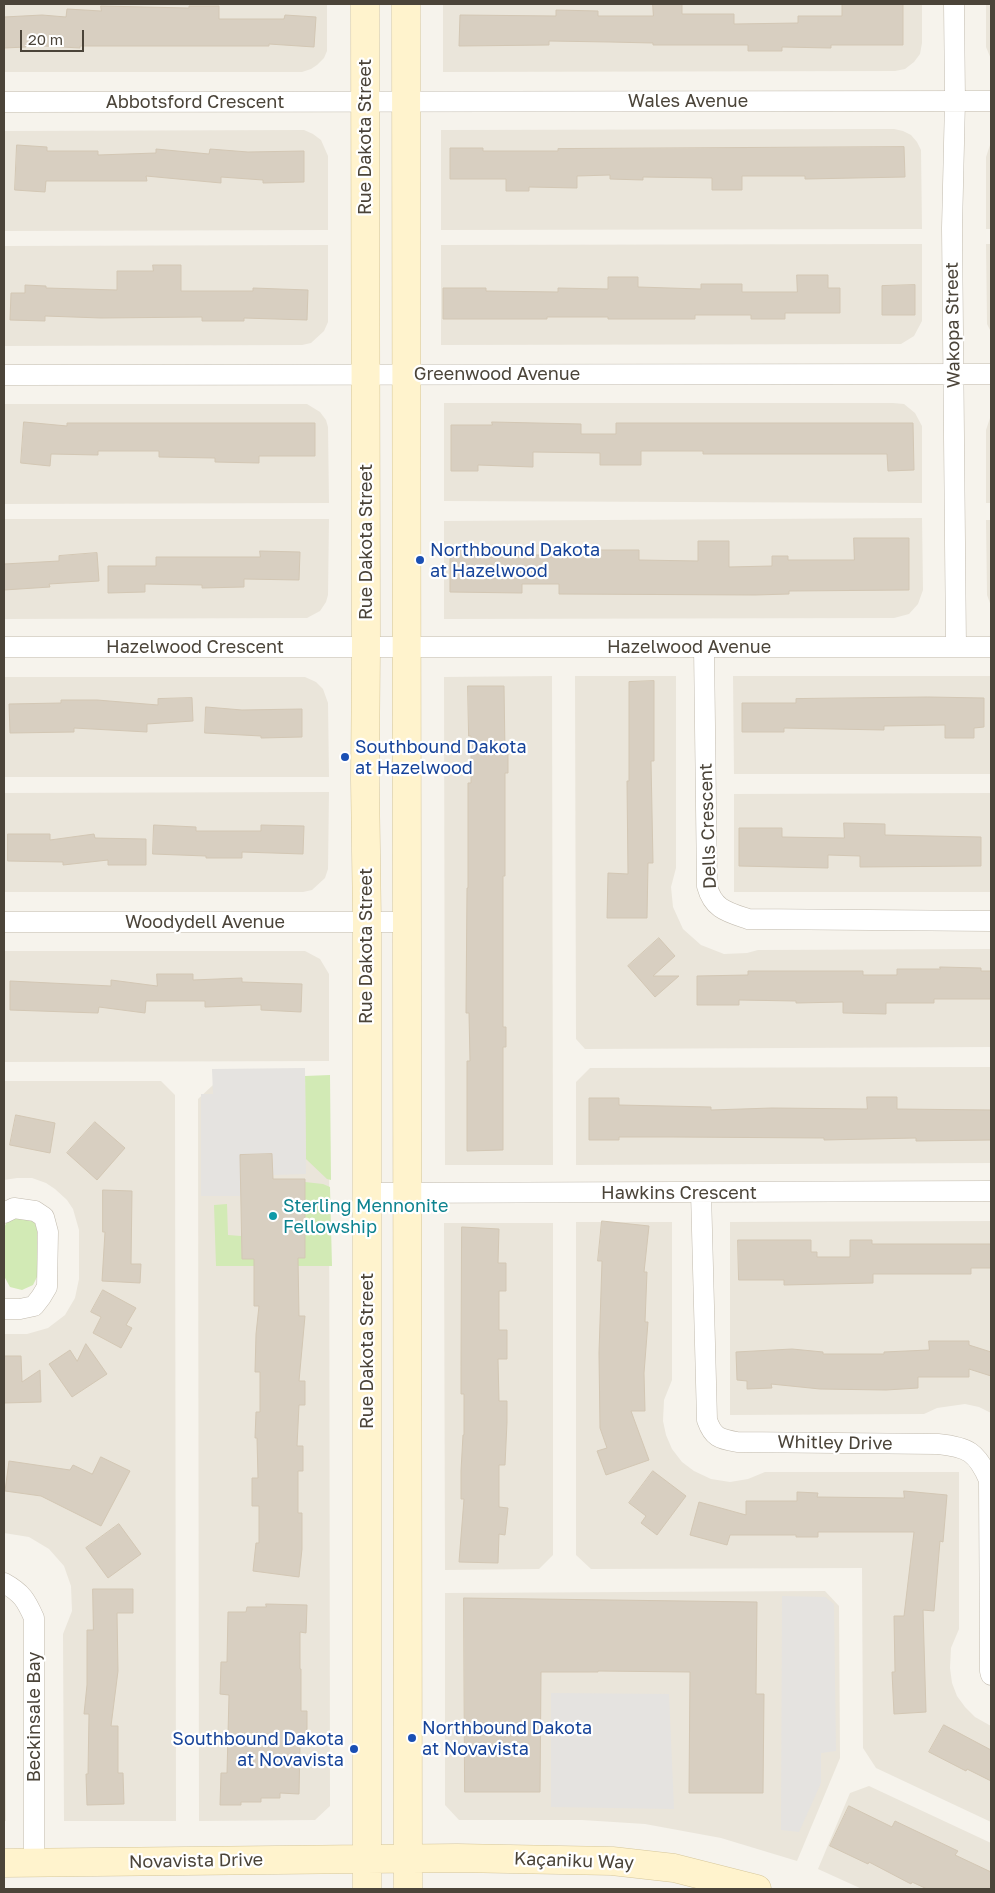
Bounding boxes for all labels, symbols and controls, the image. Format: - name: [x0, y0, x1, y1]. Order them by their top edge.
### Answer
- scale bar: [22, 20, 86, 52]
- text: 20 m: [28, 30, 63, 48]
- street label: Rue Dakota Street: [354, 59, 376, 215]
- street label: Wales Avenue: [628, 90, 748, 112]
- street label: Abbotsford Crescent: [106, 91, 284, 113]
- street label: Wakopa Street: [941, 262, 965, 388]
- street label: Greenwood Avenue: [414, 363, 580, 385]
- street label: Rue Dakota Street: [355, 464, 377, 620]
- place label: Northbound Dakota at Hazelwood: [430, 539, 600, 582]
- marker: Northbound Dakota at Hazelwood: [414, 554, 426, 566]
- street label: Hazelwood Crescent: [106, 636, 284, 658]
- street label: Hazelwood Avenue: [607, 636, 771, 658]
- place label: Southbound Dakota at Hazelwood: [355, 736, 527, 779]
- marker: Southbound Dakota at Hazelwood: [339, 751, 351, 763]
- street label: Dells Crescent: [695, 763, 721, 889]
- street label: Rue Dakota Street: [355, 868, 377, 1024]
- street label: Woodydell Avenue: [125, 911, 285, 933]
- street label: Hawkins Crescent: [601, 1182, 757, 1204]
- place label: Sterling Mennonite Fellowship: [283, 1195, 448, 1238]
- marker: Sterling Mennonite Fellowship: [267, 1210, 279, 1222]
- street label: Rue Dakota Street: [356, 1273, 378, 1429]
- street label: Whitley Drive: [777, 1431, 893, 1455]
- street label: Beckinsale Bay: [23, 1652, 45, 1782]
- place label: Northbound Dakota at Novavista: [422, 1717, 592, 1760]
- place label: Southbound Dakota at Novavista: [172, 1728, 344, 1770]
- marker: Northbound Dakota at Novavista: [406, 1732, 418, 1744]
- marker: Southbound Dakota at Novavista: [348, 1743, 360, 1755]
- street label: Kaçaniku Way: [514, 1848, 634, 1874]
- street label: Novavista Drive: [129, 1849, 263, 1873]

